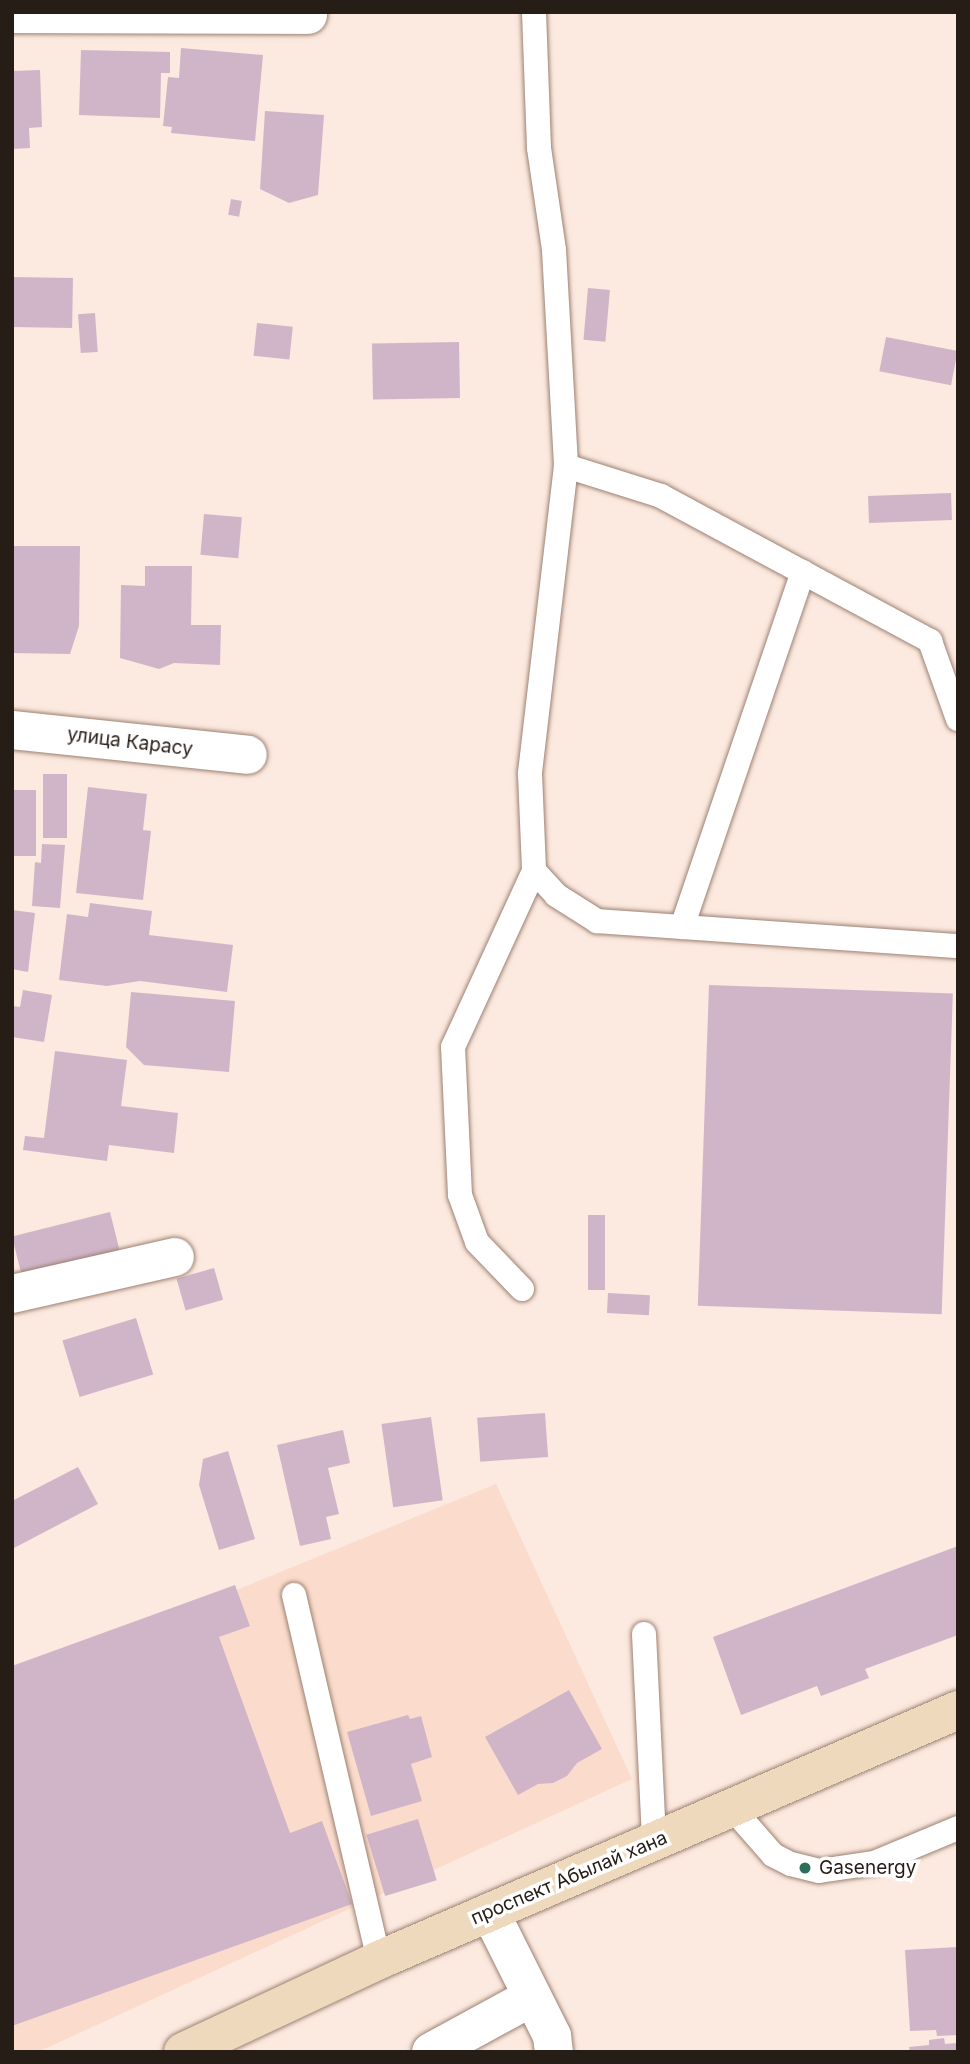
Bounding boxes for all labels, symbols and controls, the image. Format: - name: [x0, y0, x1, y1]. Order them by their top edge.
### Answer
- street label: улица Карасу: [66, 723, 194, 761]
- street label: проспект Абылай хана: [467, 1826, 671, 1930]
- place label: Gasenergy: [819, 1857, 916, 1879]
- marker: Gasenergy: [797, 1860, 813, 1876]

